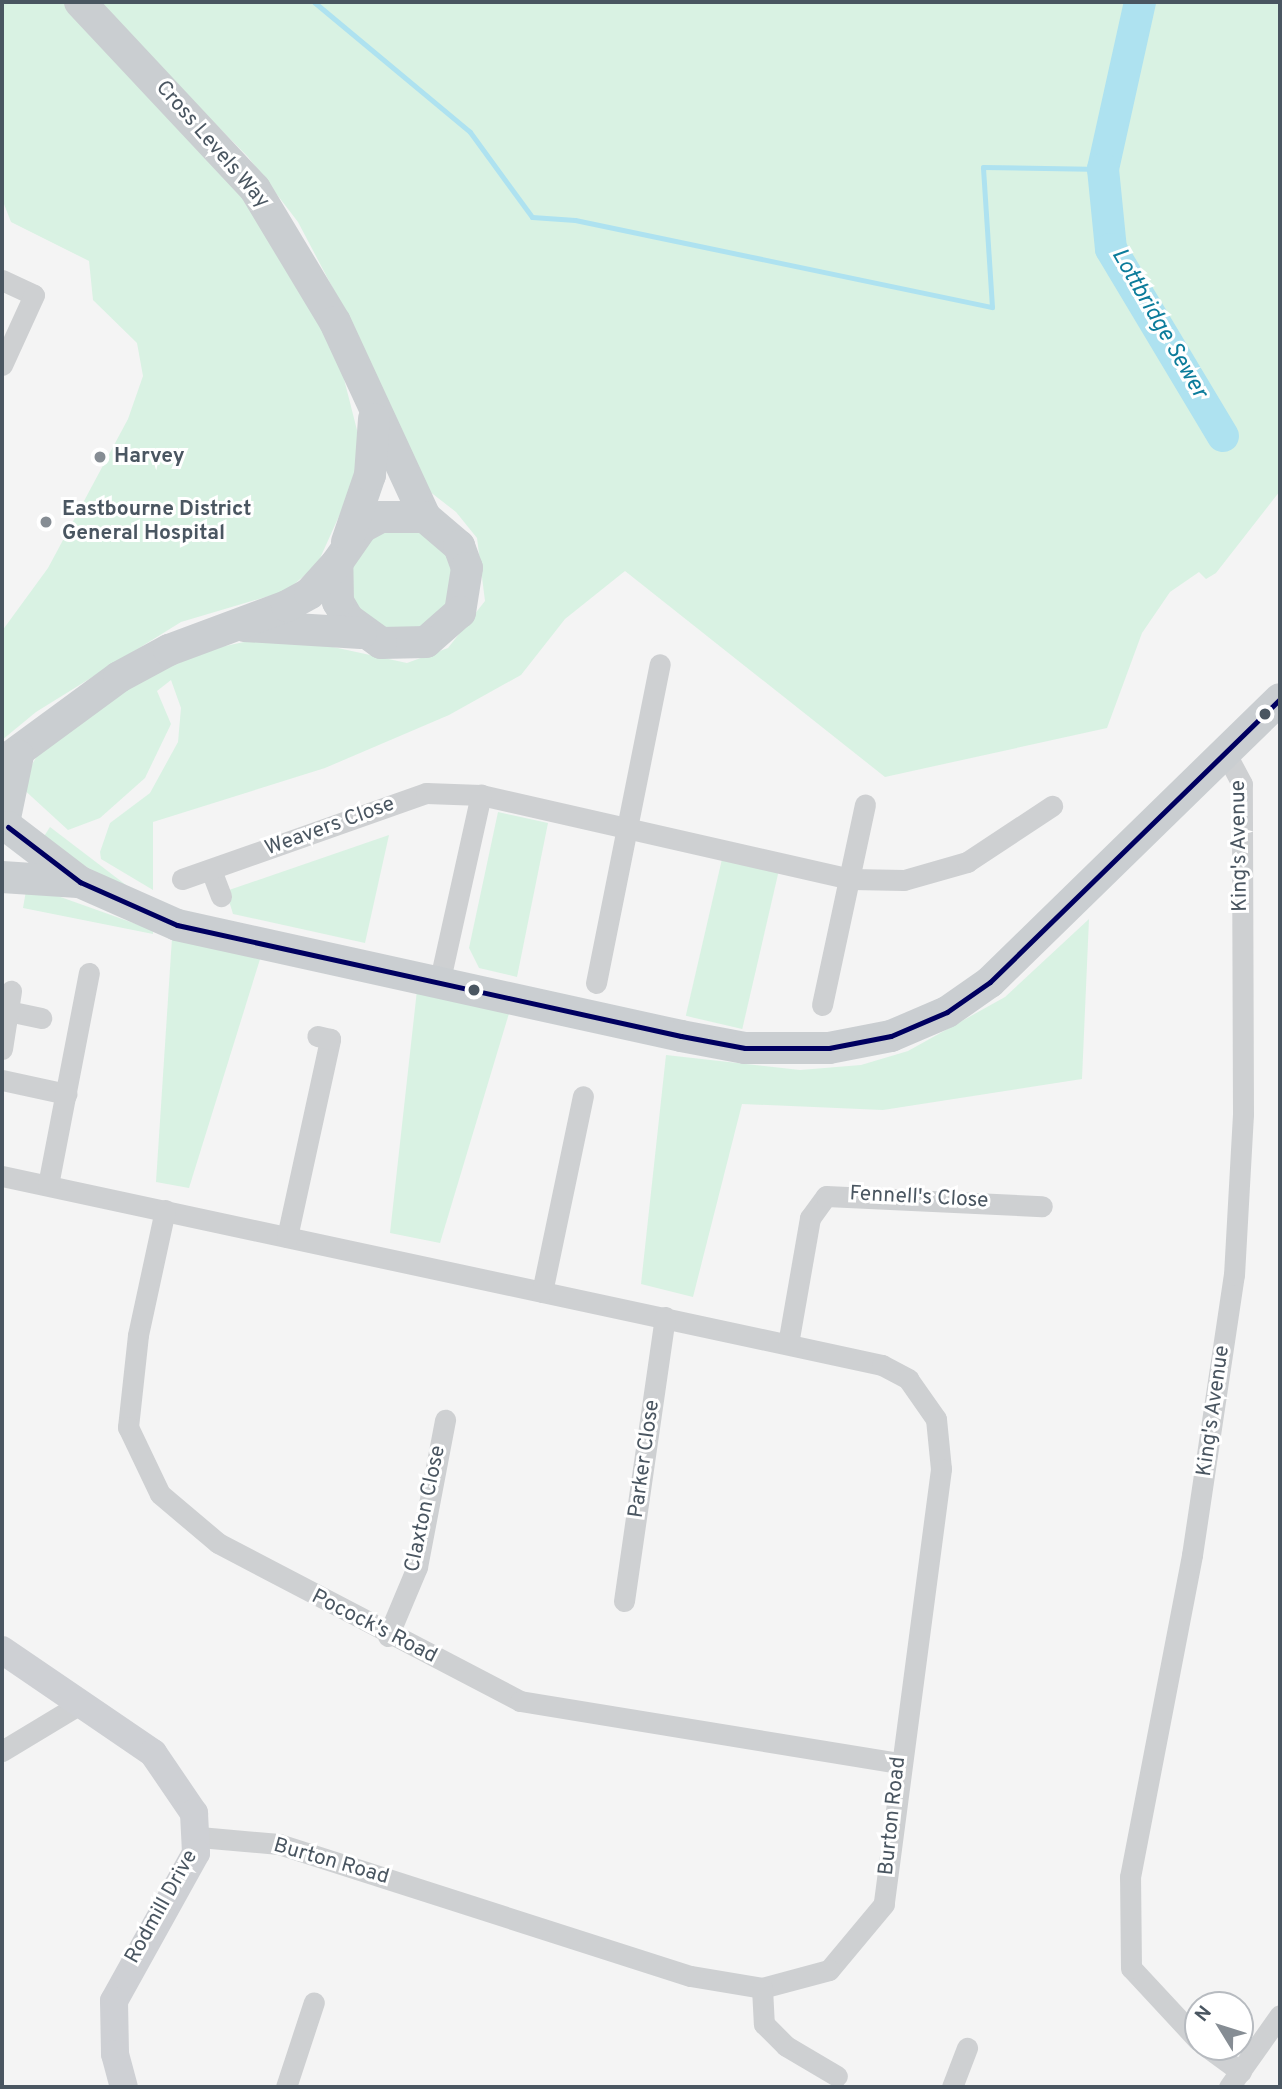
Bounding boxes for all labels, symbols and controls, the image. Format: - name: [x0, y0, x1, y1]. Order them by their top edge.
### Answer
- street label: Cross Levels Way: [150, 76, 274, 214]
- water label: Lottbridge Sewer: [1104, 244, 1212, 404]
- place label: Harvey: [114, 444, 185, 470]
- marker: Harvey: [92, 449, 108, 465]
- place label: Eastbourne District General Hospital: [62, 497, 251, 547]
- marker: Eastbourne District General Hospital: [36, 512, 56, 532]
- unlabelled marker: [1258, 707, 1272, 721]
- street label: King's Avenue: [1226, 779, 1254, 913]
- street label: Weavers Close: [262, 792, 398, 862]
- unlabelled marker: [467, 983, 481, 997]
- street label: Fennell's Close: [849, 1182, 989, 1214]
- street label: King's Avenue: [1192, 1344, 1236, 1478]
- street label: Parker Close: [624, 1398, 666, 1520]
- street label: Claxton Close: [400, 1443, 452, 1575]
- street label: Pocock's Road: [307, 1585, 441, 1669]
- street label: Burton Road: [874, 1756, 912, 1876]
- street label: Burton Road: [270, 1833, 392, 1891]
- street label: Rodmill Drive: [120, 1846, 204, 1968]
- north arrow: [1184, 1991, 1254, 2061]
- text: N: [1190, 2002, 1218, 2027]

